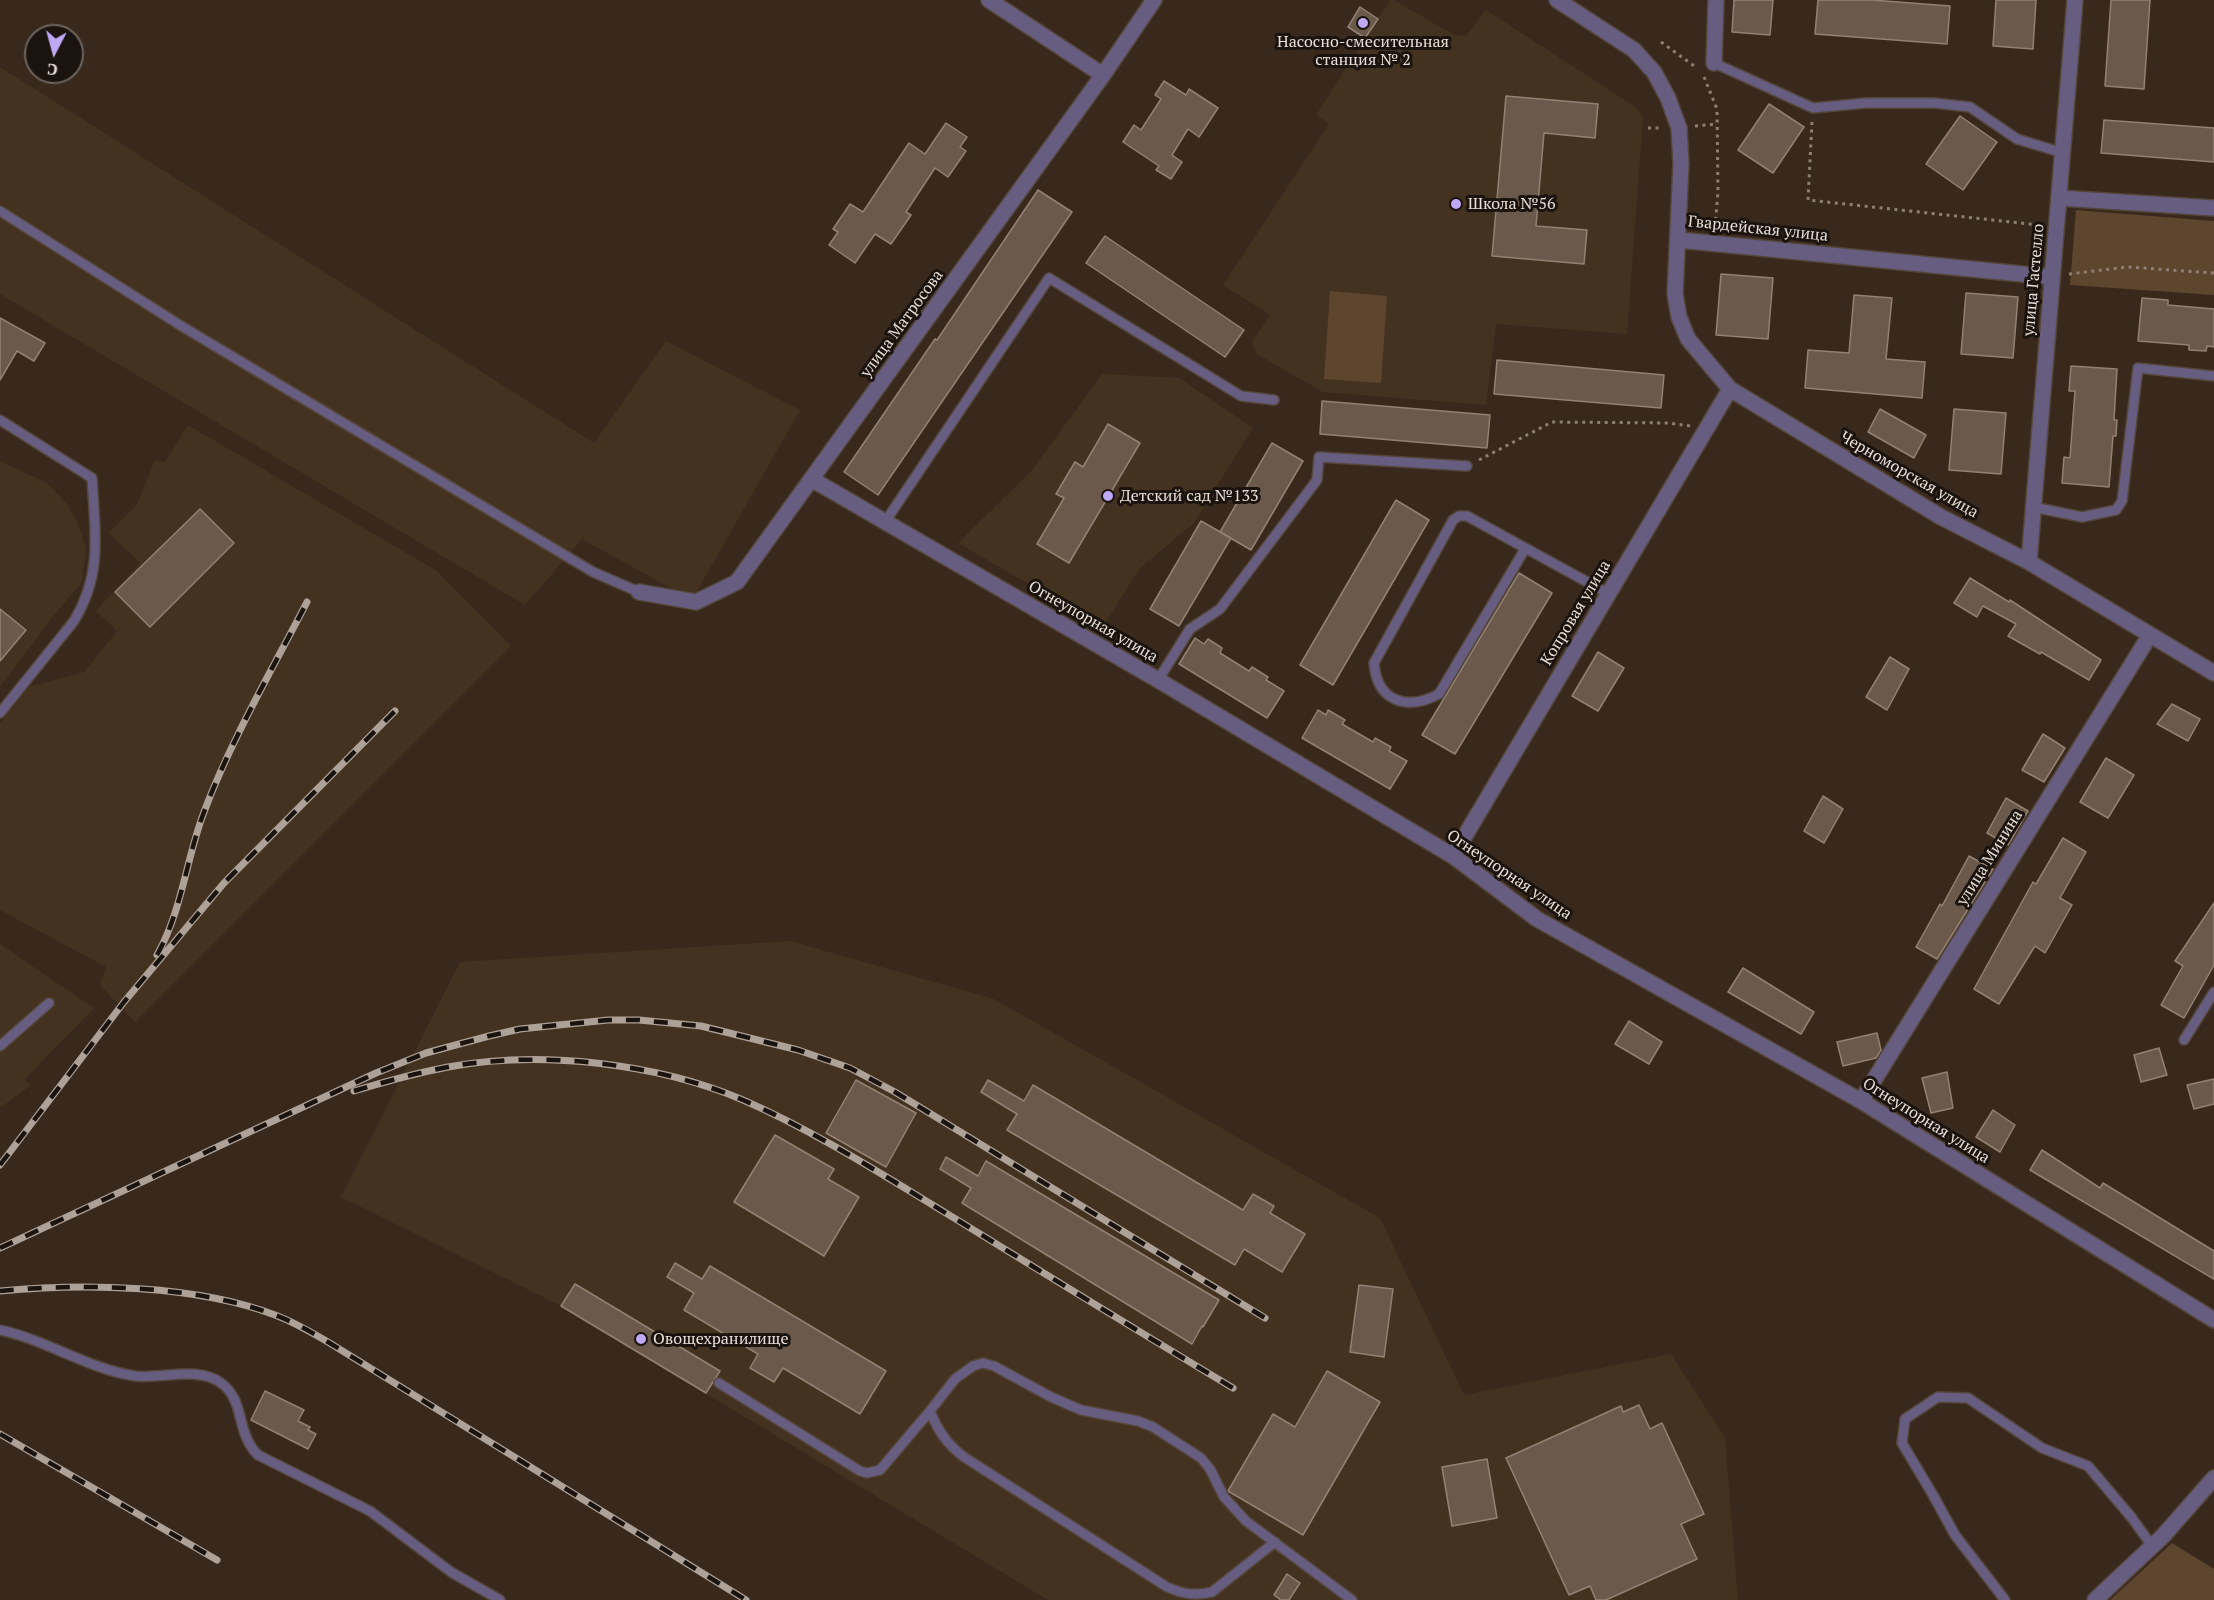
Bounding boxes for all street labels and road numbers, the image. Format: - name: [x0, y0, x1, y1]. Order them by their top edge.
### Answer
- street label: Гвардейская улица: [1687, 212, 1829, 246]
- street label: улица Гастелло: [2020, 223, 2048, 337]
- street label: улица Матросова: [857, 266, 947, 382]
- street label: Черноморская улица: [1837, 428, 1981, 522]
- street label: Копровая улица: [1537, 557, 1615, 669]
- street label: Огнеупорная улица: [1025, 577, 1161, 667]
- street label: улица Минина: [1953, 807, 2027, 909]
- street label: Огнеупорная улица: [1443, 826, 1575, 924]
- street label: Огнеупорная улица: [1859, 1074, 1993, 1168]

